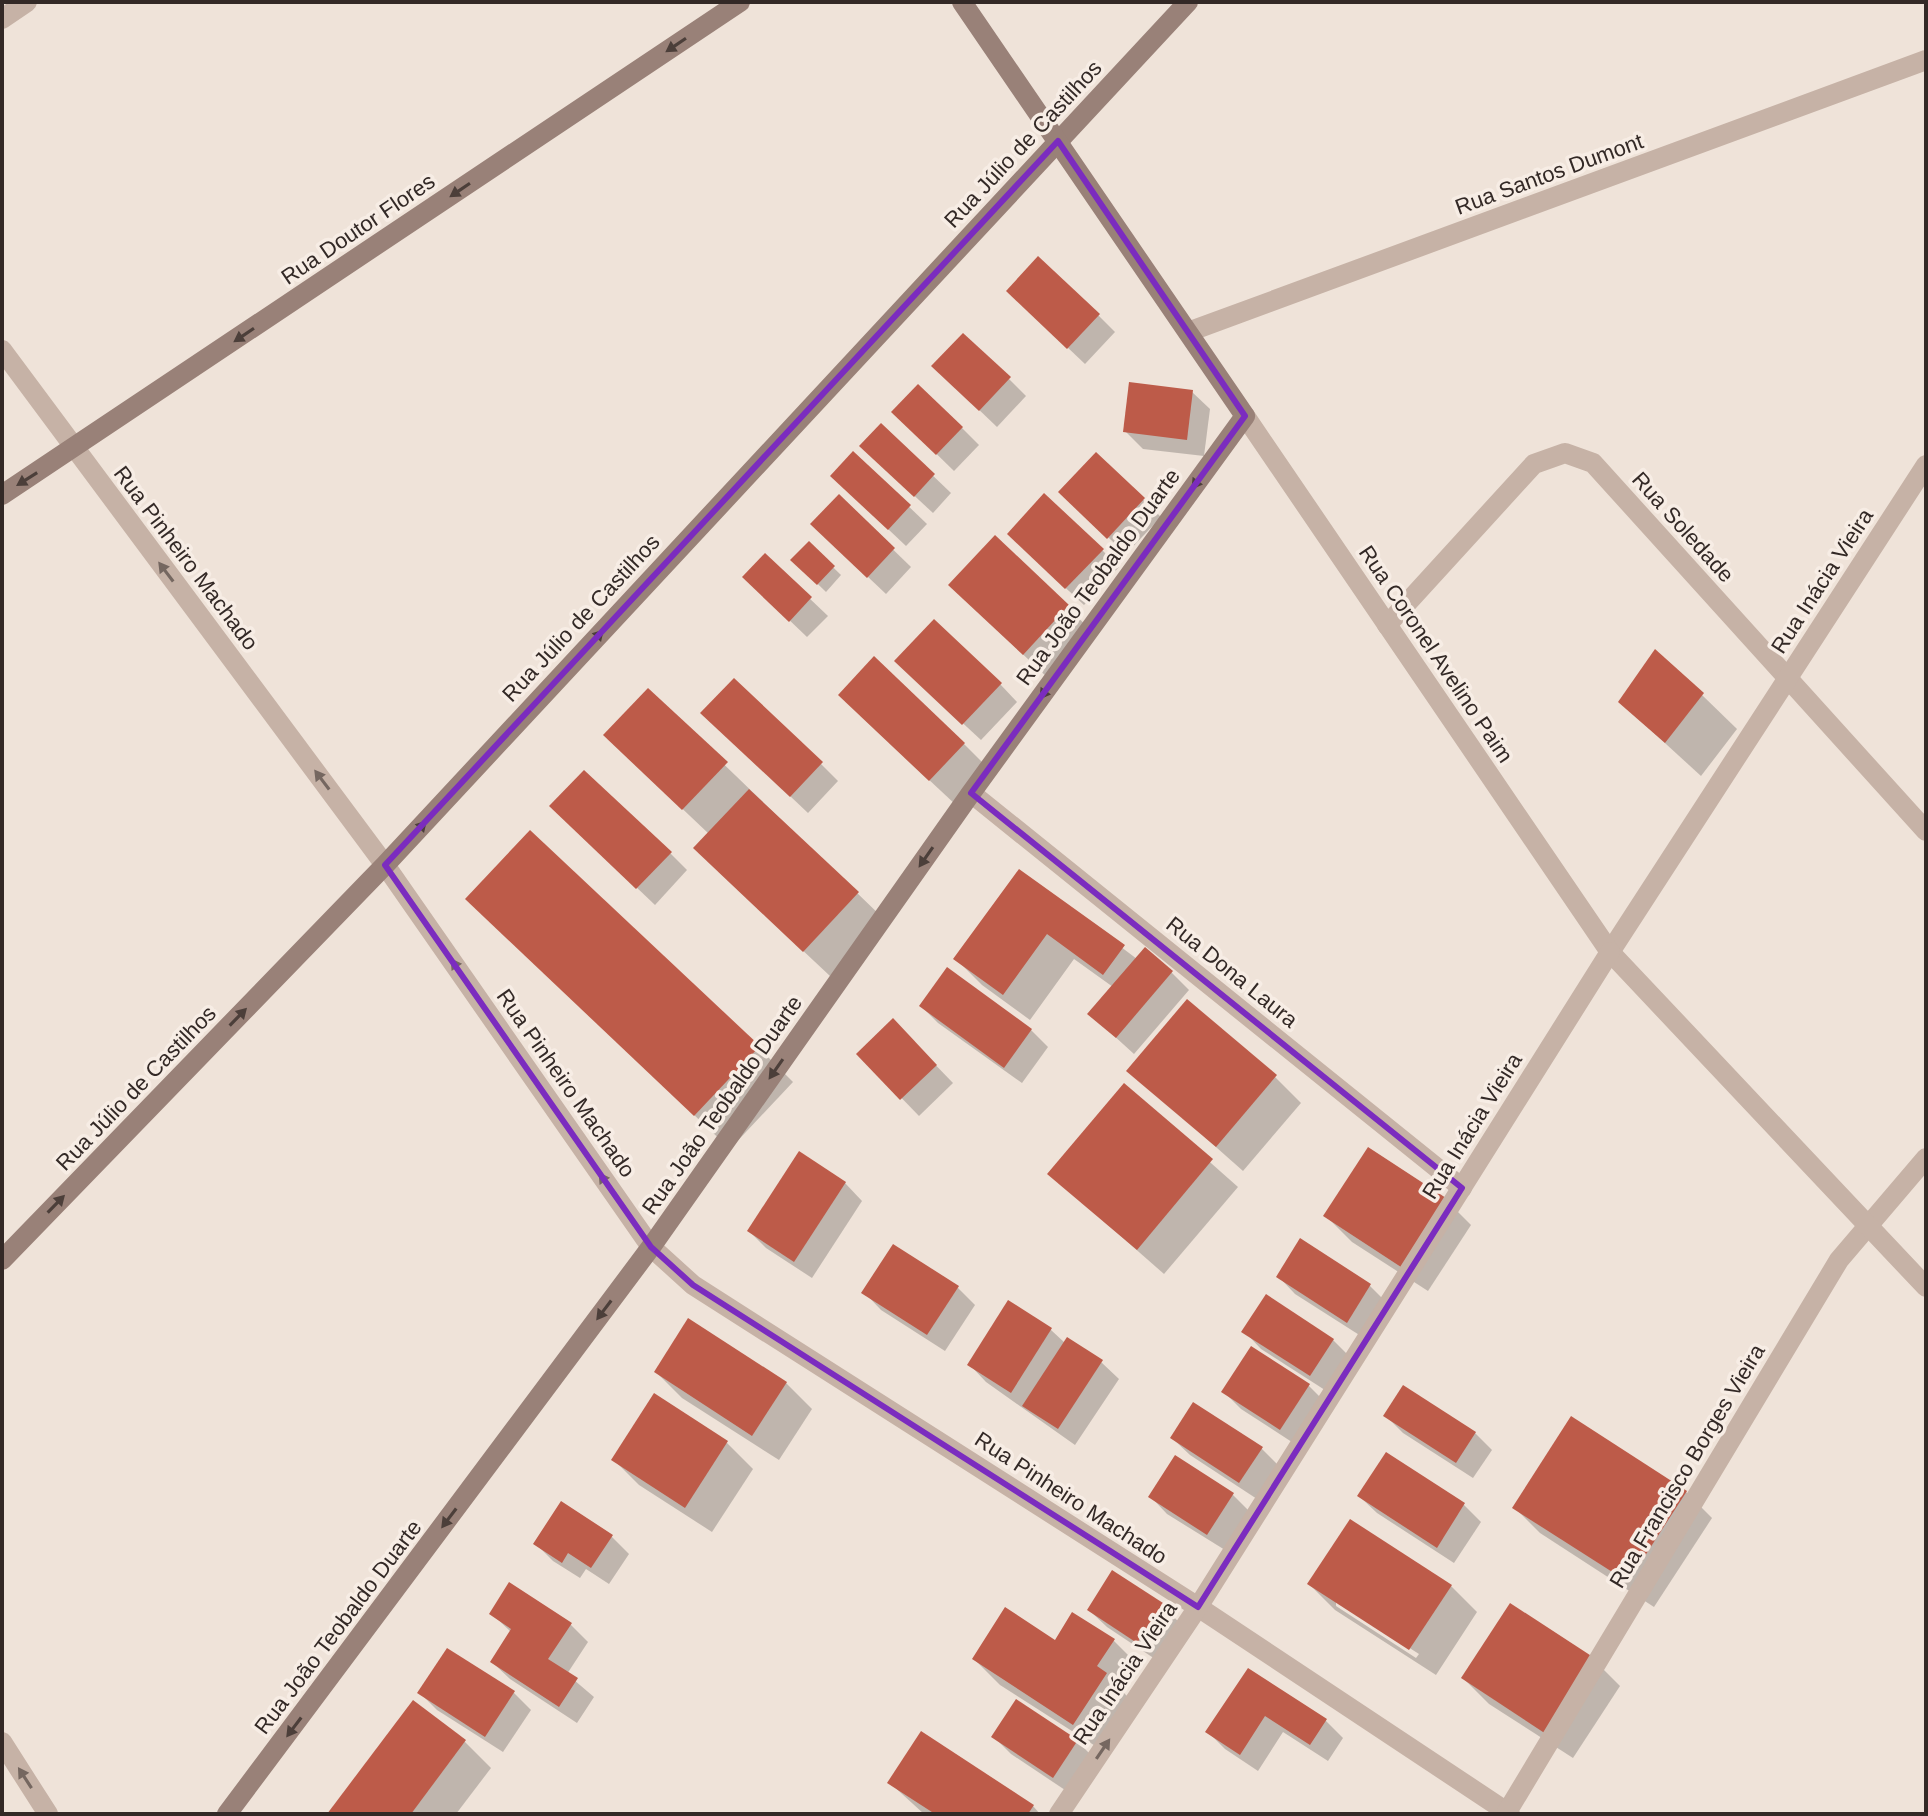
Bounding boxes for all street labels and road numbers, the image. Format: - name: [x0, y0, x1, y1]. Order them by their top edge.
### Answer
- street label: Rua Júlio de Castilhos: [939, 55, 1107, 233]
- street label: Rua Santos Dumont: [1452, 128, 1646, 220]
- street label: Rua Doutor Flores: [277, 168, 439, 290]
- street label: Rua Pinheiro Machado: [109, 461, 263, 655]
- street label: Rua João Teobaldo Duarte: [1011, 464, 1185, 690]
- street label: Rua Soledade: [1627, 467, 1739, 587]
- street label: Rua Inácia Vieira: [1766, 503, 1878, 658]
- street label: Rua Júlio de Castilhos: [497, 529, 665, 707]
- street label: Rua Coronel Avelino Paim: [1354, 541, 1518, 767]
- street label: Rua Dona Laura: [1161, 911, 1303, 1033]
- street label: Rua Pinheiro Machado: [492, 984, 640, 1182]
- street label: Rua João Teobaldo Duarte: [637, 991, 807, 1219]
- street label: Rua Júlio de Castilhos: [51, 1001, 221, 1175]
- street label: Rua Inácia Vieira: [1417, 1048, 1527, 1203]
- street label: Rua Francisco Borges Vieira: [1604, 1339, 1770, 1592]
- street label: Rua Pinheiro Machado: [970, 1427, 1172, 1569]
- street label: Rua João Teobaldo Duarte: [249, 1515, 427, 1739]
- street label: Rua Inácia Vieira: [1068, 1596, 1183, 1749]

